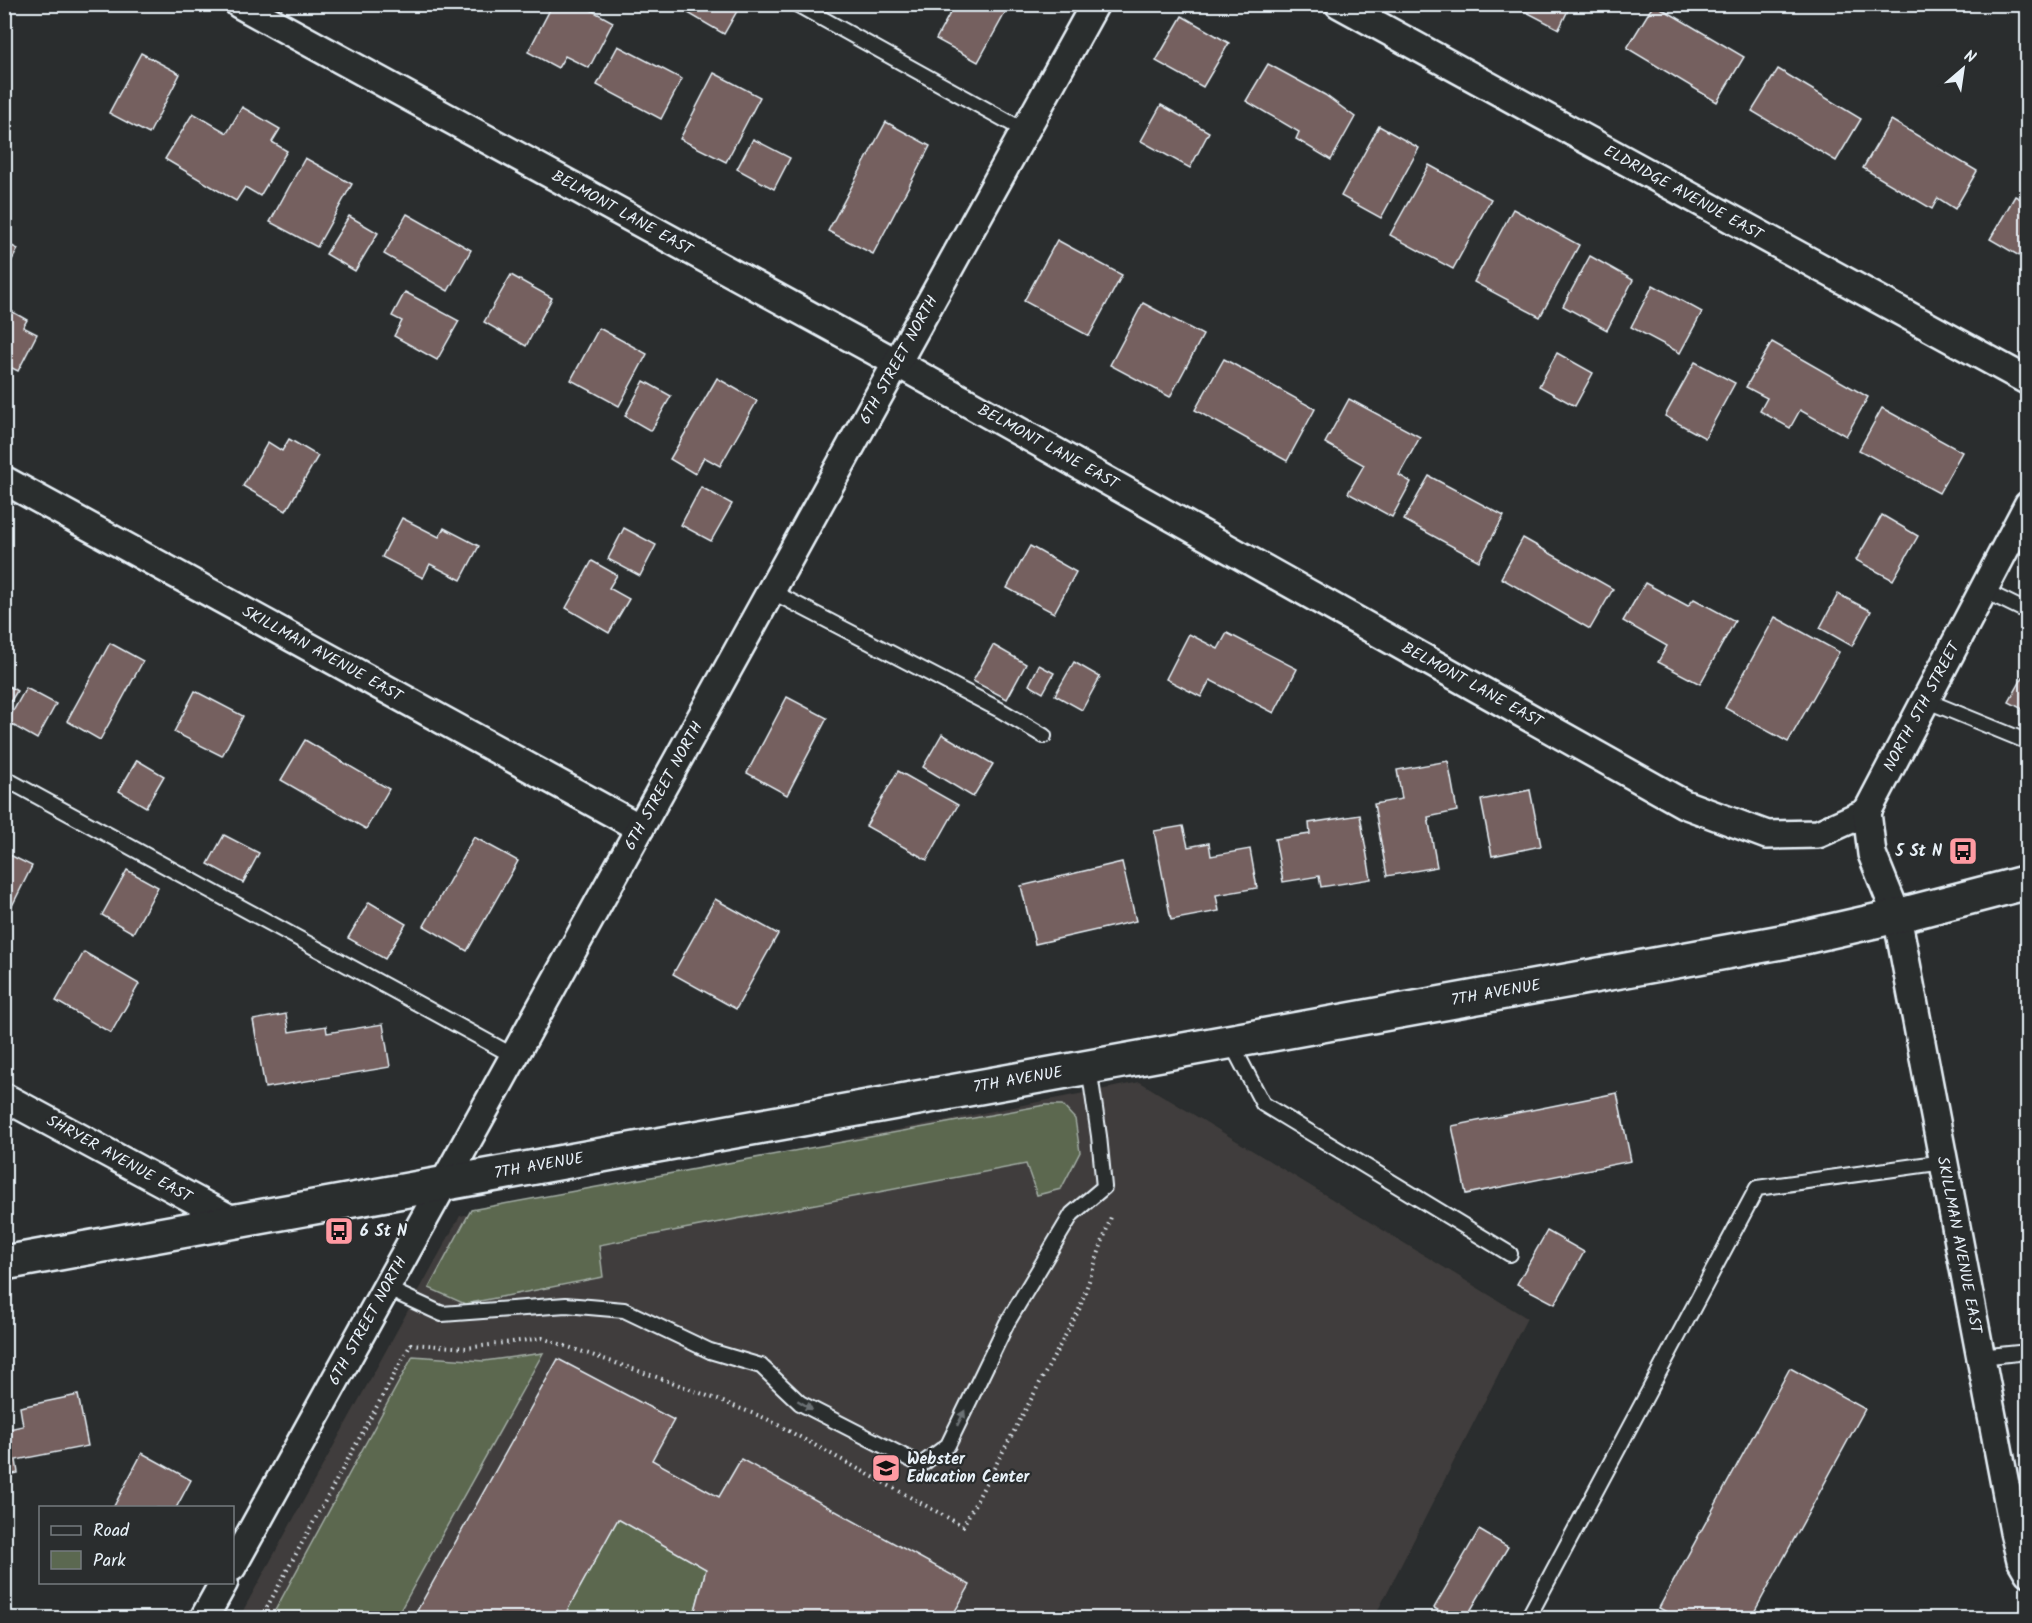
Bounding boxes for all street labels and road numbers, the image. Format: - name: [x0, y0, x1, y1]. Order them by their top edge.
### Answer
- street label: ELDRIDGE AVENUE EAST: [1599, 139, 1768, 248]
- street label: BELMONT LANE EAST: [547, 164, 698, 263]
- street label: 6TH STREET NORTH: [853, 291, 945, 429]
- street label: BELMONT LANE EAST: [973, 398, 1124, 497]
- street label: SKILLMAN AVENUE EAST: [237, 599, 408, 709]
- street label: BELMONT LANE EAST: [1397, 636, 1548, 735]
- street label: NORTH 5TH STREET: [1877, 636, 1967, 776]
- street label: 6TH STREET NORTH: [618, 717, 710, 855]
- street label: 7TH AVENUE: [1449, 973, 1543, 1013]
- street label: 7TH AVENUE: [971, 1060, 1065, 1100]
- street label: SHRYER AVENUE EAST: [42, 1109, 198, 1210]
- street label: 7TH AVENUE: [492, 1146, 586, 1186]
- street label: SKILLMAN AVENUE EAST: [1930, 1154, 1989, 1337]
- street label: 6TH STREET NORTH: [322, 1252, 414, 1390]

